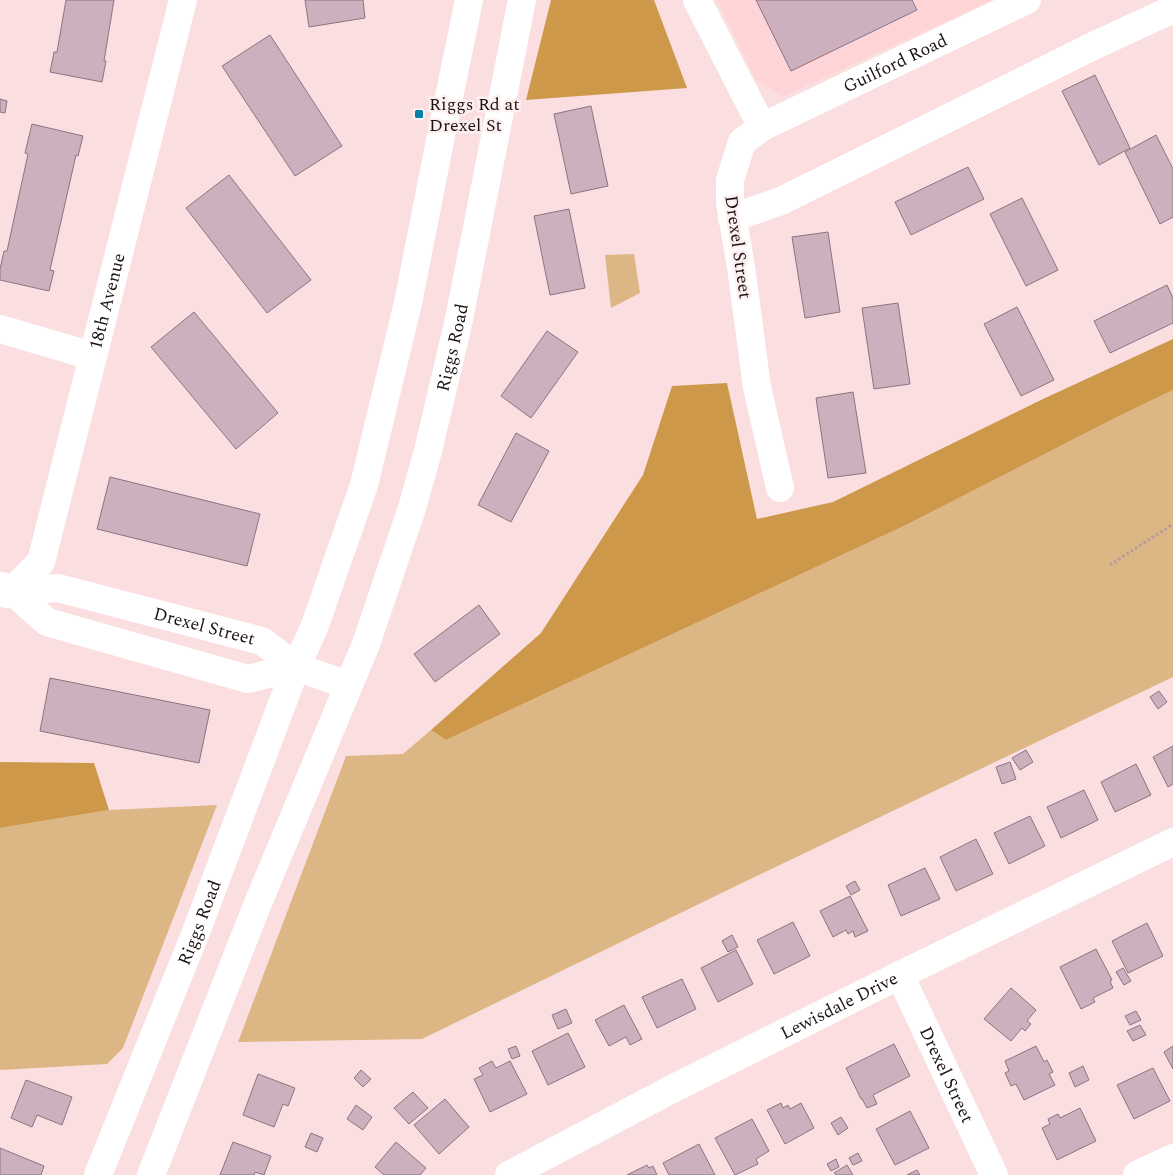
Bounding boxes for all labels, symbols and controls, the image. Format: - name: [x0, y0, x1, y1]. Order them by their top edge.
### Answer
- street label: Guilford Road: [838, 27, 952, 100]
- place label: Riggs Rd at Drexel St: [429, 91, 520, 139]
- marker: Riggs Rd at Drexel St: [413, 108, 425, 120]
- street label: Drexel Street: [717, 194, 759, 300]
- street label: 18th Avenue: [82, 250, 132, 352]
- street label: Riggs Road: [429, 301, 475, 394]
- street label: Drexel Street: [151, 600, 258, 652]
- street label: Riggs Road: [170, 876, 228, 969]
- street label: Lewisdale Drive: [775, 965, 902, 1046]
- street label: Drexel Street: [912, 1022, 981, 1127]

